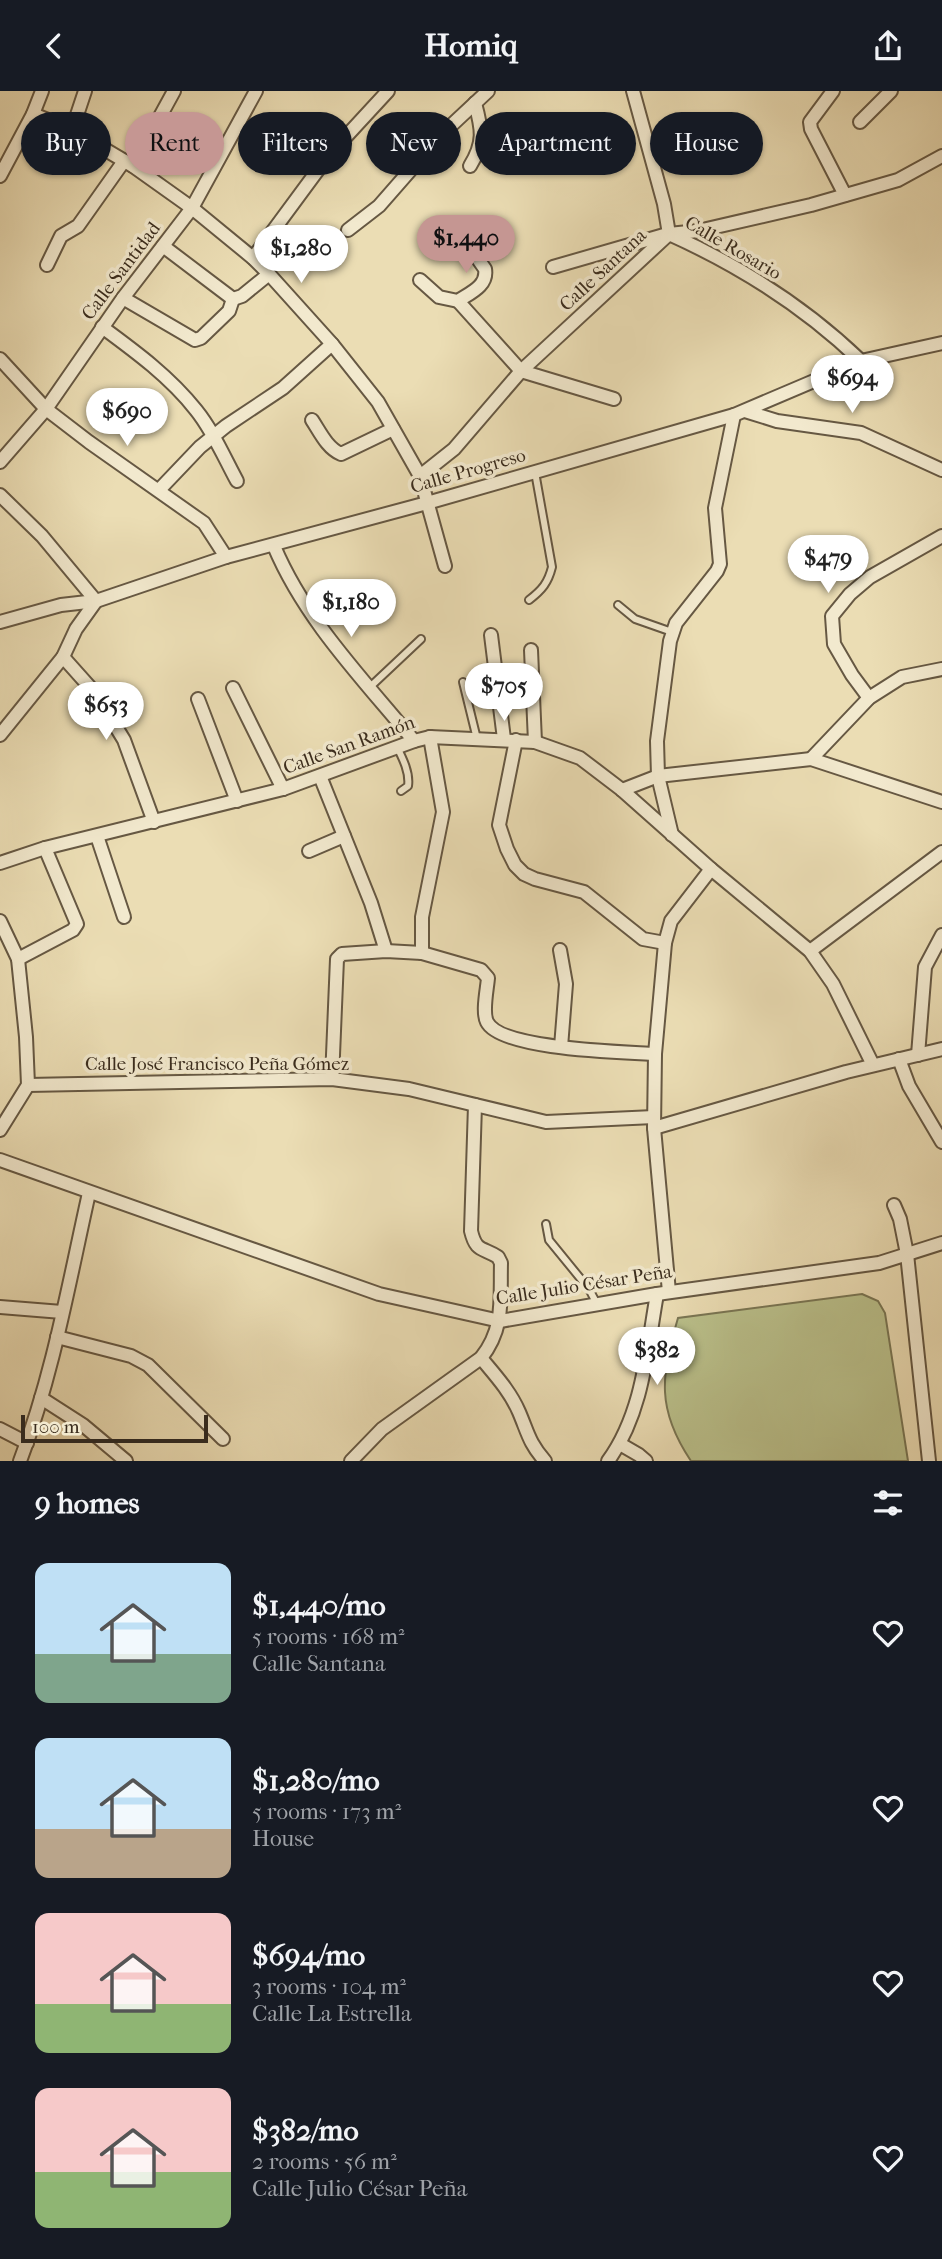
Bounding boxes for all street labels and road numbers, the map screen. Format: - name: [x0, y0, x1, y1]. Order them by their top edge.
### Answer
- street label: Calle Rosario: [681, 212, 785, 285]
- street label: Calle Santidad: [77, 217, 165, 324]
- street label: Calle Santana: [555, 224, 651, 316]
- street label: Calle Progreso: [408, 444, 528, 498]
- street label: Calle San Ramón: [280, 711, 418, 779]
- street label: Calle José Francisco Peña Gómez: [85, 1053, 349, 1075]
- street label: Calle Julio César Peña: [494, 1260, 674, 1310]

